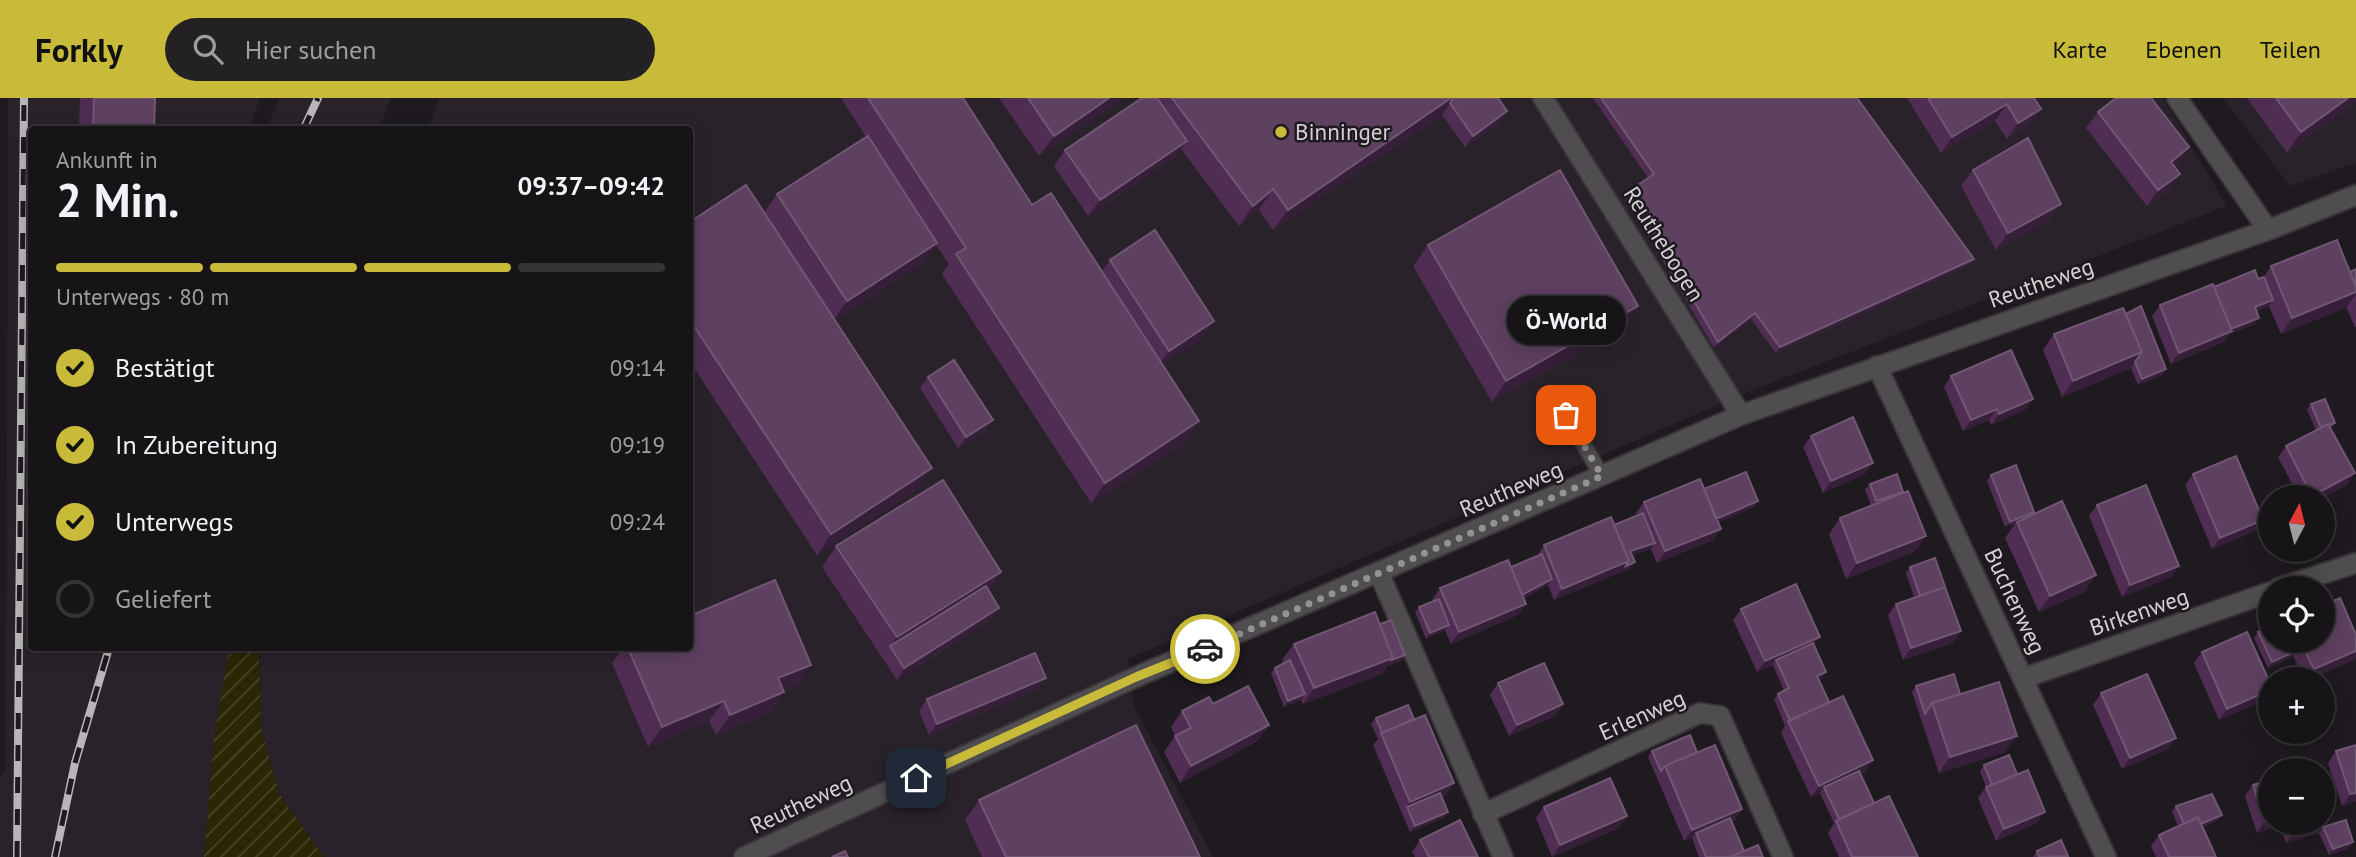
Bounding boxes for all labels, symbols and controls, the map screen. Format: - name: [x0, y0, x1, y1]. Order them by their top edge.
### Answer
- search box: [165, 18, 655, 81]
- text: Forkly: [35, 28, 123, 71]
- icon: search: [189, 30, 227, 68]
- text: Hier suchen: [245, 33, 377, 66]
- text: Karte: [2053, 34, 2107, 65]
- text: Ebenen: [2145, 34, 2222, 65]
- text: Teilen: [2260, 34, 2321, 65]
- place label: Binninger: [1295, 117, 1391, 146]
- marker: Binninger: [1273, 124, 1289, 140]
- text: Ankunft in: [56, 145, 158, 174]
- text: 09:37–09:42: [518, 169, 665, 202]
- text: 2 Min.: [56, 170, 179, 230]
- street label: Reuthebogen: [1618, 181, 1711, 307]
- street label: Reutheweg: [1985, 251, 2097, 314]
- text: Unterwegs · 80 m: [56, 282, 229, 311]
- callout: Ö-World: [1506, 296, 1626, 345]
- text: Ö-World: [1526, 306, 1607, 335]
- icon: check: [56, 349, 94, 387]
- text: Bestätigt: [115, 351, 215, 384]
- text: 09:14: [610, 353, 665, 382]
- pin: [1536, 385, 1596, 445]
- icon: bag: [1547, 396, 1585, 434]
- icon: check: [56, 426, 94, 464]
- text: In Zubereitung: [115, 428, 278, 461]
- text: 09:19: [610, 430, 665, 459]
- street label: Reutheweg: [1455, 454, 1567, 523]
- north arrow: [2258, 485, 2334, 562]
- map controls: [2258, 485, 2335, 835]
- icon: check: [56, 503, 94, 541]
- text: Unterwegs: [115, 505, 233, 538]
- text: 09:24: [610, 507, 665, 536]
- street label: Buchenweg: [1978, 543, 2053, 658]
- button: locate: [2258, 576, 2335, 653]
- street label: Birkenweg: [2085, 581, 2192, 642]
- text: Geliefert: [115, 582, 212, 615]
- courier: [1170, 614, 1240, 684]
- icon: car: [1186, 630, 1224, 668]
- button: +: [2258, 667, 2335, 744]
- street label: Erlenweg: [1594, 683, 1690, 746]
- pin: [886, 748, 946, 808]
- button: −: [2258, 758, 2335, 835]
- icon: home: [897, 759, 935, 797]
- street label: Reutheweg: [745, 767, 856, 840]

